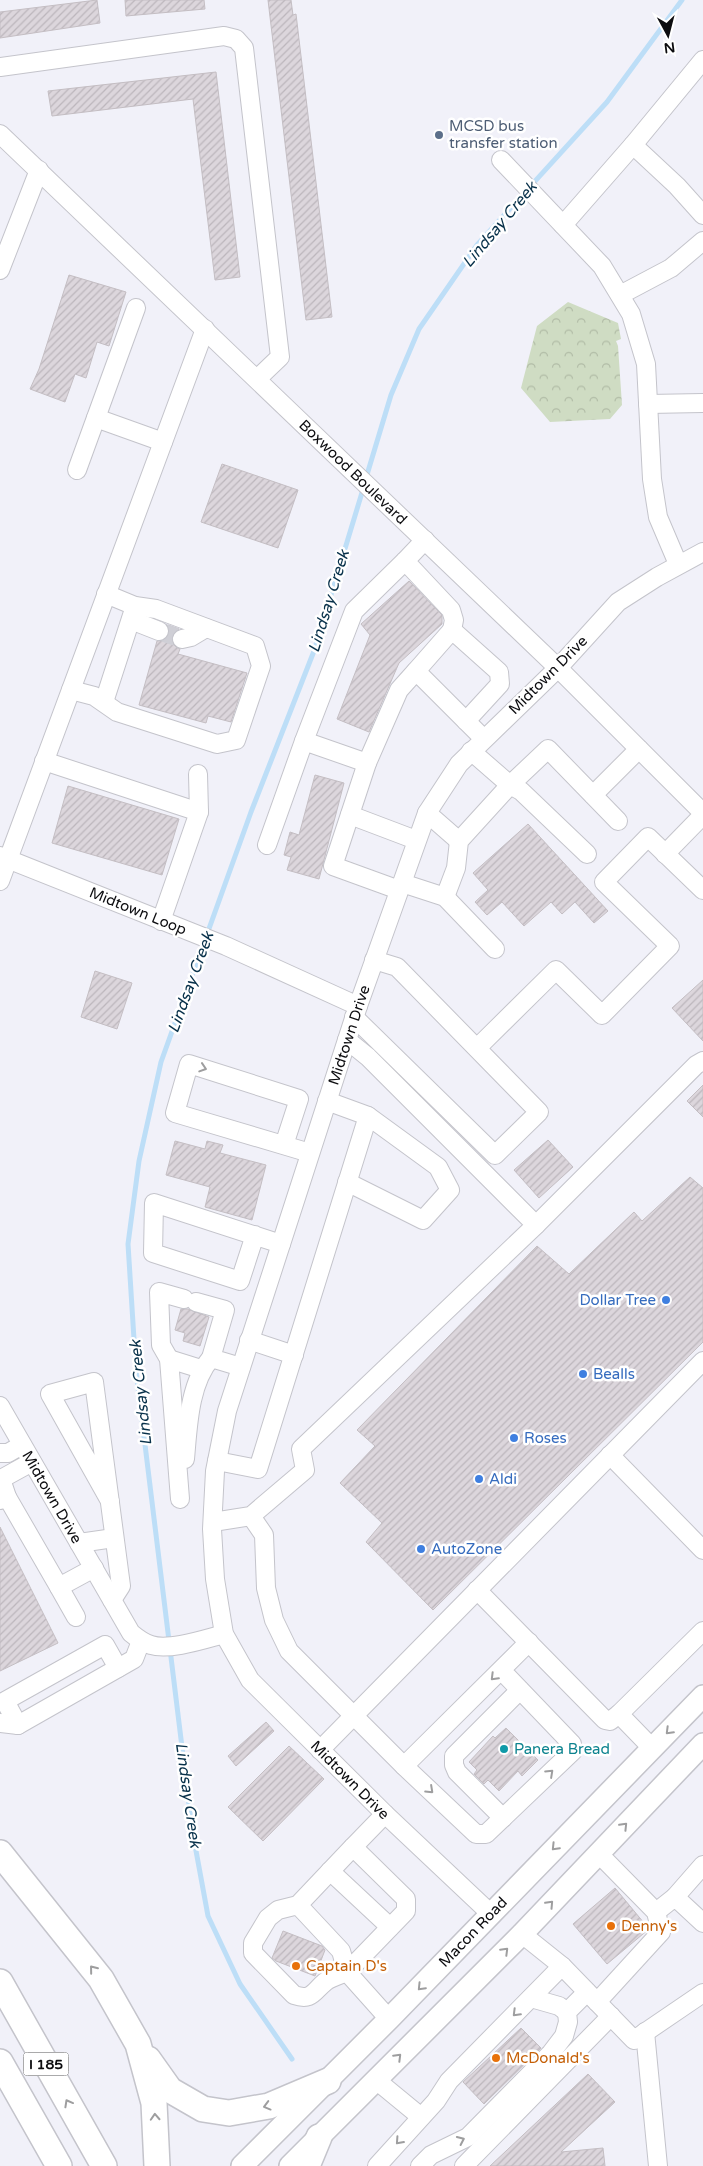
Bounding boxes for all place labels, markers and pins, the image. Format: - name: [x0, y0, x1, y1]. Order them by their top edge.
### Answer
- place label: MCSD bus transfer station: [449, 117, 558, 152]
- marker: MCSD bus transfer station: [433, 129, 445, 141]
- place label: Dollar Tree: [580, 1291, 656, 1309]
- marker: Dollar Tree: [660, 1294, 672, 1306]
- place label: Bealls: [593, 1365, 635, 1383]
- marker: Bealls: [577, 1368, 589, 1380]
- place label: Roses: [524, 1429, 567, 1447]
- marker: Roses: [508, 1432, 520, 1444]
- place label: Aldi: [489, 1470, 517, 1488]
- marker: Aldi: [473, 1473, 485, 1485]
- place label: AutoZone: [431, 1540, 502, 1558]
- marker: AutoZone: [415, 1543, 427, 1555]
- place label: Panera Bread: [514, 1740, 610, 1758]
- marker: Panera Bread: [498, 1743, 510, 1755]
- place label: Denny's: [621, 1917, 677, 1935]
- marker: Denny's: [605, 1920, 617, 1932]
- place label: Captain D's: [306, 1957, 387, 1975]
- marker: Captain D's: [290, 1960, 302, 1972]
- place label: McDonald's: [506, 2049, 590, 2067]
- marker: McDonald's: [490, 2052, 502, 2064]

